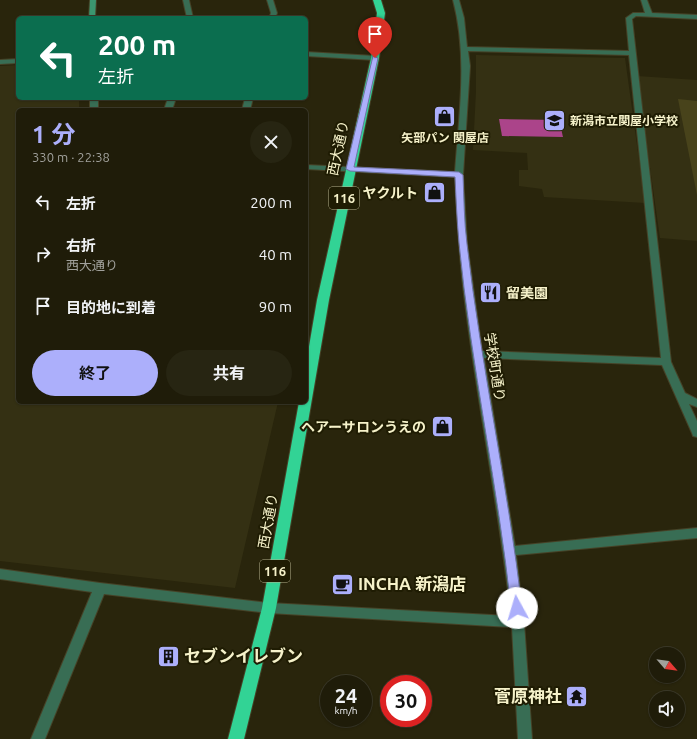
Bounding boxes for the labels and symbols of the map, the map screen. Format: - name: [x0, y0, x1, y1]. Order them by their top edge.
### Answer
- pin: [358, 17, 392, 58]
- shop icon: 矢部パン 関屋店: [432, 104, 458, 130]
- school or university icon: 新潟市立関屋小学校: [541, 108, 567, 134]
- place label: 新潟市立関屋小学校: [570, 114, 678, 127]
- street label: 西大通り: [324, 119, 352, 177]
- place label: 矢部パン 関屋店: [401, 131, 489, 144]
- shop icon: ヤクルト: [421, 180, 447, 206]
- place label: ヤクルト: [362, 185, 418, 201]
- road number: 116: [329, 187, 359, 209]
- restaurant icon: 留美園: [477, 280, 503, 306]
- place label: 留美園: [506, 285, 548, 301]
- street label: 学校町通り: [482, 331, 508, 403]
- shop icon: ヘアーサロンうえの: [429, 414, 455, 440]
- place label: ヘアーサロンうえの: [301, 419, 426, 435]
- street label: 西大通り: [255, 492, 281, 550]
- road number: 116: [260, 560, 290, 582]
- cafe icon: INCHA 新潟店: [329, 571, 355, 597]
- place label: INCHA 新潟店: [358, 574, 466, 593]
- position arrow: [496, 587, 538, 629]
- building icon: セブンイレブン: [155, 643, 181, 669]
- place label: セブンイレブン: [184, 646, 303, 665]
- north arrow: [649, 647, 685, 683]
- speed limit sign: 30: [380, 675, 432, 727]
- temple icon: 菅原神社: [564, 683, 590, 709]
- place label: 菅原神社: [494, 686, 562, 705]

